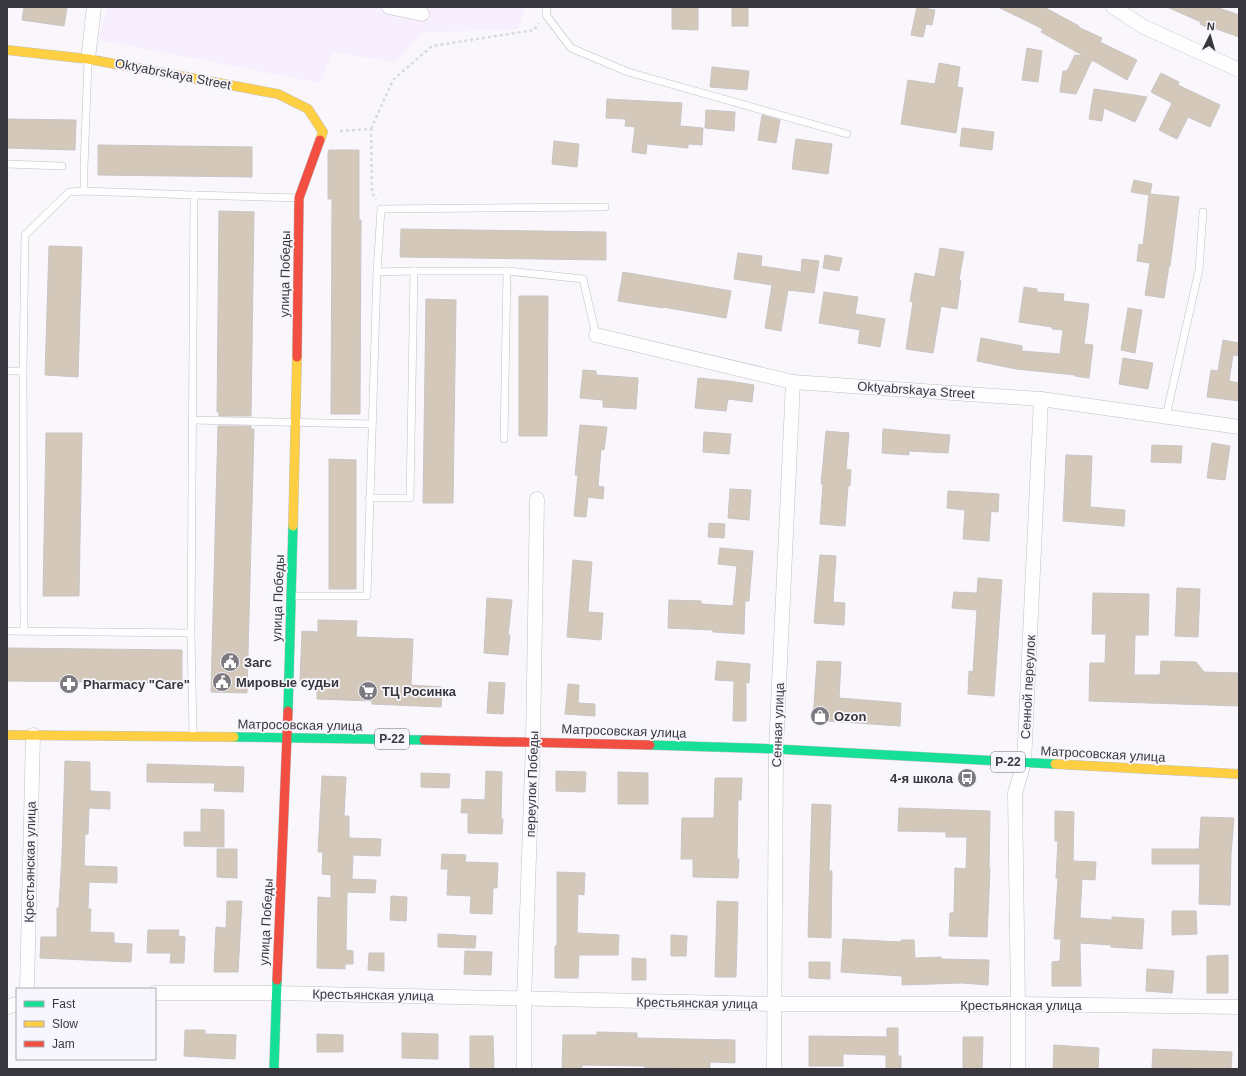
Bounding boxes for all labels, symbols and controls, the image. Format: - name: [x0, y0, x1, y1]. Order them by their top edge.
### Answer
- north arrow: [1190, 16, 1230, 56]
- text: N: [1206, 20, 1215, 32]
- street label: Oktyabrskaya Street: [114, 55, 233, 93]
- street label: улица Победы: [277, 230, 293, 318]
- street label: Oktyabrskaya Street: [857, 378, 976, 402]
- street label: улица Победы: [269, 554, 287, 642]
- street label: Сенной переулок: [1018, 634, 1038, 740]
- public building icon: Загс: [219, 651, 241, 673]
- place label: Загс: [244, 655, 272, 670]
- public building icon: Мировые судьи: [211, 671, 233, 693]
- pharmacy icon: Pharmacy "Care": [58, 673, 80, 695]
- place label: Мировые судьи: [236, 675, 339, 690]
- place label: Pharmacy "Care": [83, 677, 190, 692]
- supermarket icon: ТЦ Росинка: [357, 680, 379, 702]
- street label: Сенная улица: [769, 682, 787, 768]
- place label: ТЦ Росинка: [382, 684, 457, 699]
- shop icon: Ozon: [809, 705, 831, 727]
- place label: Ozon: [834, 709, 867, 724]
- street label: Матросовская улица: [237, 716, 363, 734]
- street label: Матросовская улица: [561, 721, 688, 741]
- road number: Р-22: [375, 729, 409, 749]
- street label: переулок Победы: [523, 730, 541, 838]
- street label: Матросовская улица: [1040, 743, 1167, 765]
- road number: Р-22: [991, 752, 1025, 772]
- bus stop icon: 4-я школа: [956, 767, 978, 789]
- place label: 4-я школа: [890, 771, 954, 786]
- street label: Крестьянская улица: [21, 800, 39, 923]
- street label: улица Победы: [256, 878, 276, 966]
- street label: Крестьянская улица: [312, 986, 435, 1004]
- legend: [16, 988, 156, 1060]
- street label: Крестьянская улица: [636, 994, 759, 1012]
- text: Fast: [52, 997, 76, 1011]
- street label: Крестьянская улица: [960, 998, 1083, 1013]
- text: Slow: [52, 1017, 78, 1031]
- text: Jam: [52, 1037, 75, 1051]

